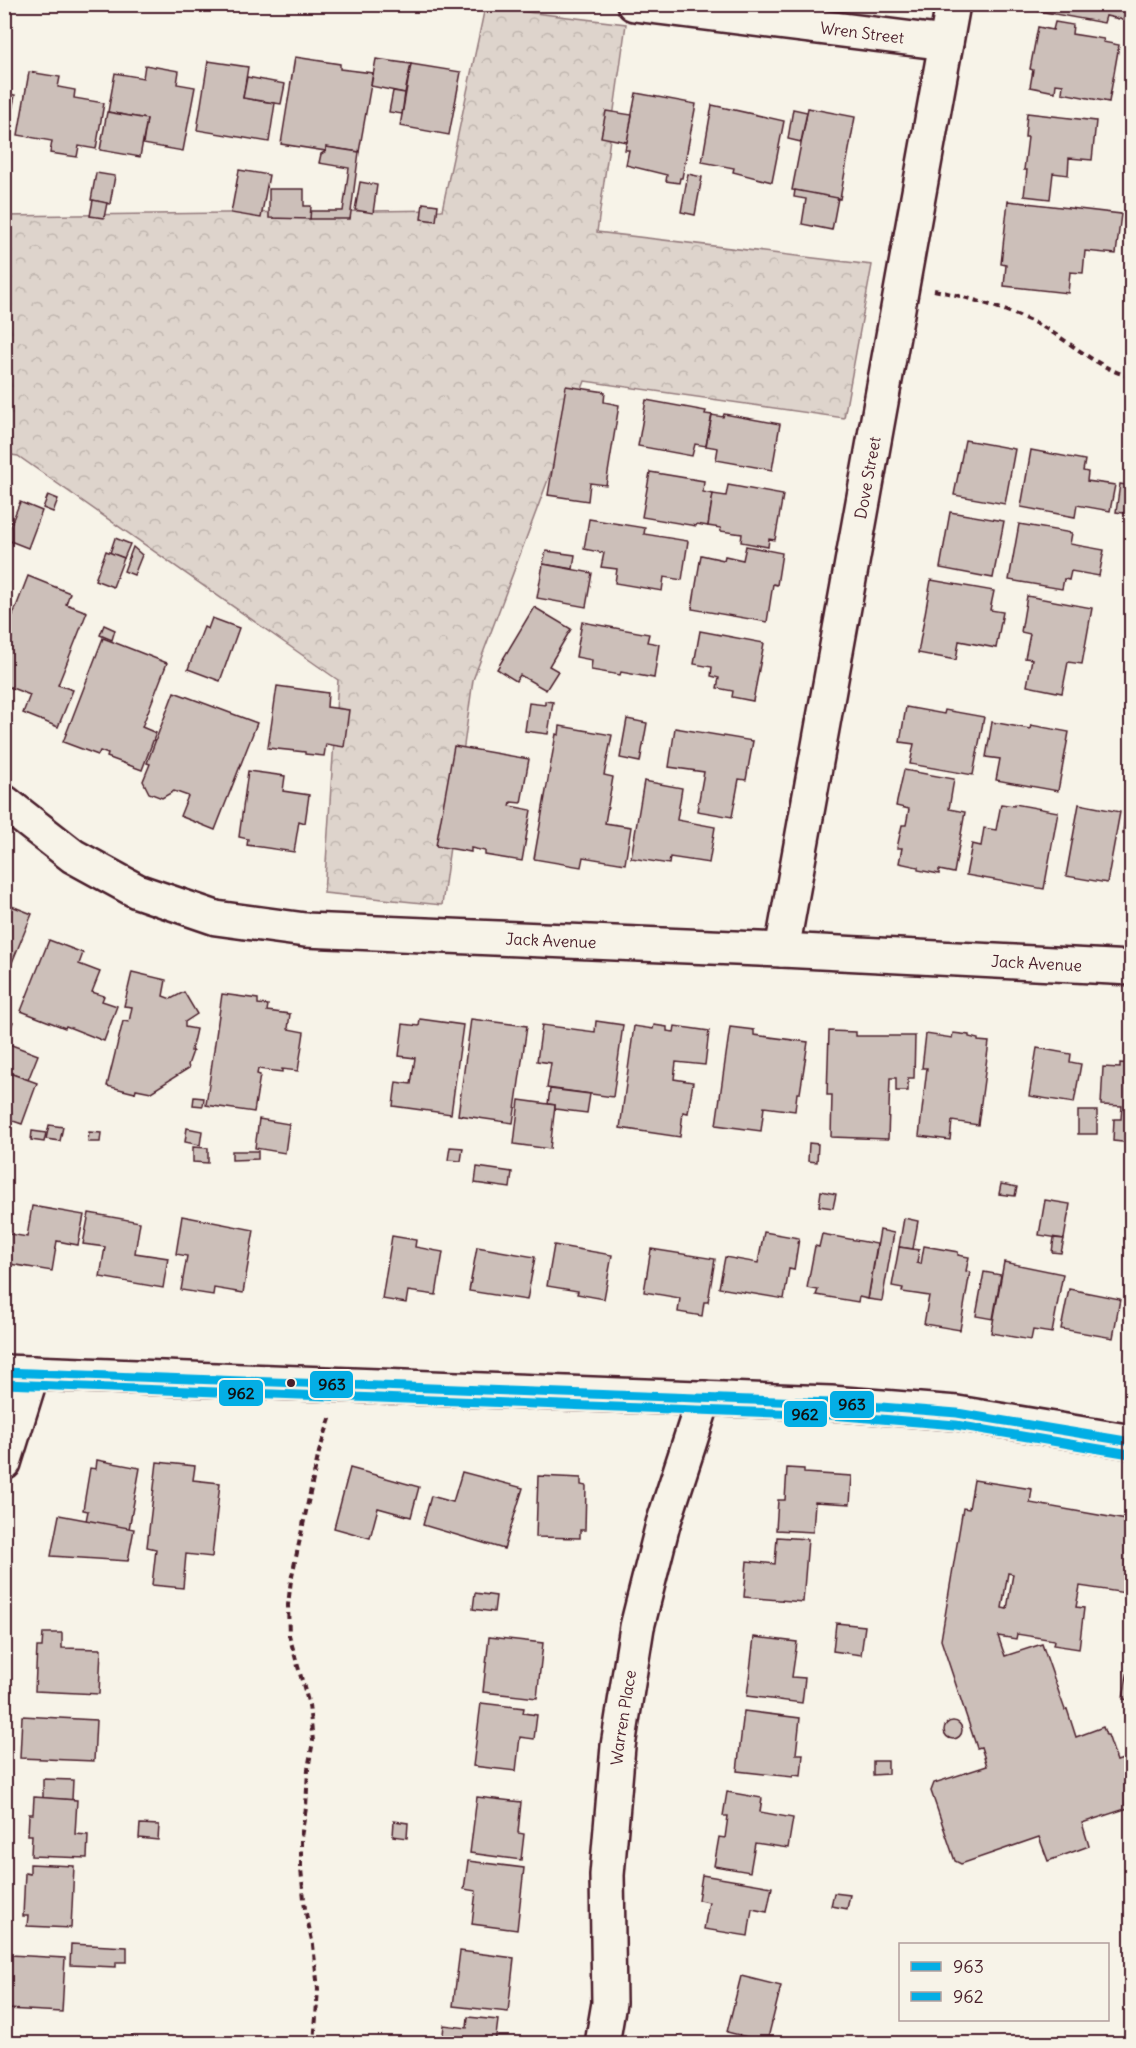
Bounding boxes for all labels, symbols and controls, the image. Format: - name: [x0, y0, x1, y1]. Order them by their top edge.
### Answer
- street label: Wren Street: [819, 17, 906, 48]
- street label: Dove Street: [850, 434, 885, 520]
- street label: Jack Avenue: [505, 928, 597, 952]
- street label: Jack Avenue: [990, 951, 1082, 975]
- line badge: 963: [309, 1370, 354, 1399]
- text: 963: [318, 1374, 346, 1394]
- unlabelled marker: [285, 1377, 297, 1389]
- line badge: 962: [218, 1379, 264, 1407]
- text: 962: [227, 1383, 255, 1403]
- line badge: 963: [829, 1390, 875, 1419]
- text: 963: [838, 1394, 866, 1414]
- line badge: 962: [783, 1400, 828, 1428]
- text: 962: [791, 1404, 819, 1424]
- street label: Warren Place: [606, 1668, 640, 1766]
- legend: [899, 1943, 1109, 2021]
- text: 963: [953, 1955, 984, 1978]
- text: 962: [953, 1985, 984, 2008]

